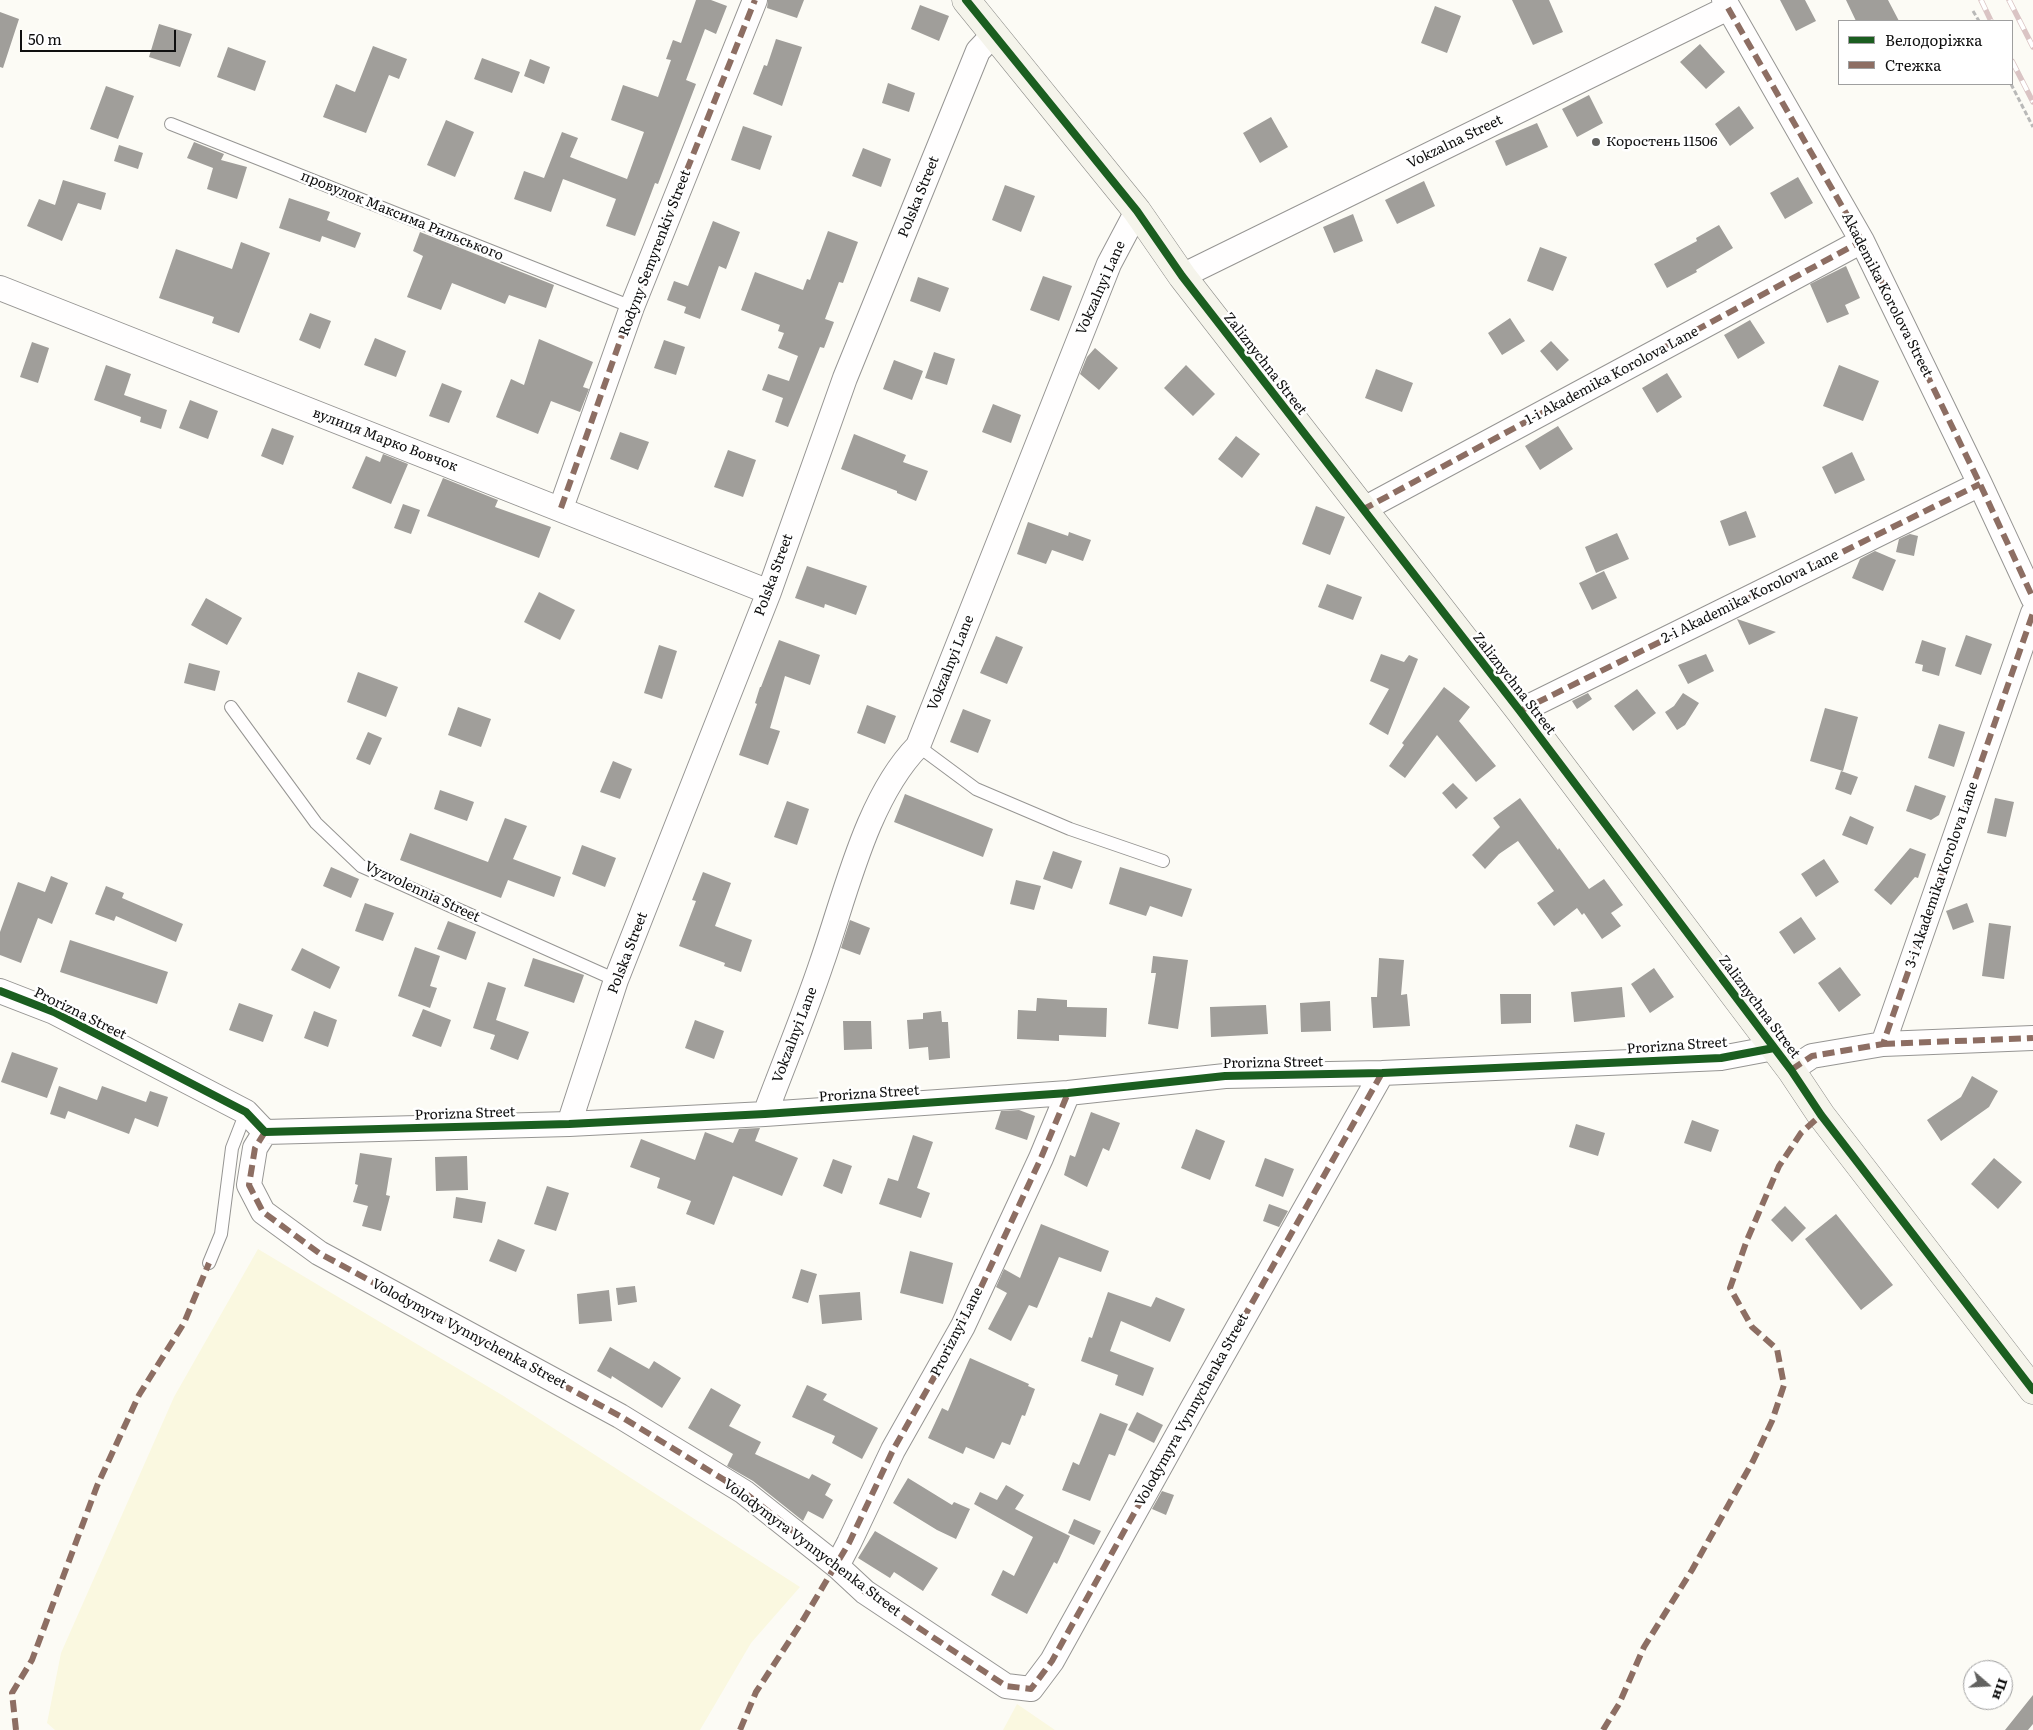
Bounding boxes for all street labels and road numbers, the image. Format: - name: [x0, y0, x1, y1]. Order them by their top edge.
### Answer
- street label: Vokzalna Street: [1405, 112, 1505, 172]
- street label: Polska Street: [895, 154, 943, 240]
- street label: провулок Максима Рильського: [298, 168, 506, 264]
- street label: Rodyny Semyrenkiv Street: [616, 168, 694, 338]
- street label: Akademika Korolova Street: [1838, 210, 1936, 380]
- street label: Vokzalnyi Lane: [1073, 238, 1129, 338]
- street label: Zaliznychna Street: [1220, 310, 1310, 418]
- street label: 1-i Akademika Korolova Lane: [1523, 323, 1701, 429]
- street label: вулиця Марко Вовчок: [310, 405, 460, 475]
- street label: Polska Street: [751, 532, 797, 618]
- street label: 2-i Akademika Korolova Lane: [1659, 547, 1841, 647]
- street label: Vokzalnyi Lane: [924, 613, 978, 713]
- street label: Zaliznychna Street: [1469, 630, 1559, 738]
- street label: 3-i Akademika Korolova Lane: [1902, 780, 1982, 970]
- street label: Vyzvolennia Street: [362, 858, 482, 926]
- street label: Polska Street: [605, 910, 651, 996]
- street label: Zaliznychna Street: [1715, 952, 1803, 1062]
- street label: Prorizna Street: [31, 984, 129, 1044]
- street label: Vokzalnyi Lane: [769, 985, 821, 1085]
- street label: Prorizna Street: [1626, 1034, 1728, 1058]
- street label: Prorizna Street: [1222, 1054, 1324, 1072]
- street label: Prorizna Street: [818, 1082, 920, 1106]
- street label: Prorizna Street: [414, 1104, 516, 1124]
- street label: Volodymyra Vynnychenka Street: [369, 1275, 569, 1393]
- street label: Proriznyi Lane: [927, 1285, 987, 1379]
- street label: Volodymyra Vynnychenka Street: [1132, 1311, 1252, 1509]
- street label: Volodymyra Vynnychenka Street: [720, 1476, 904, 1620]

